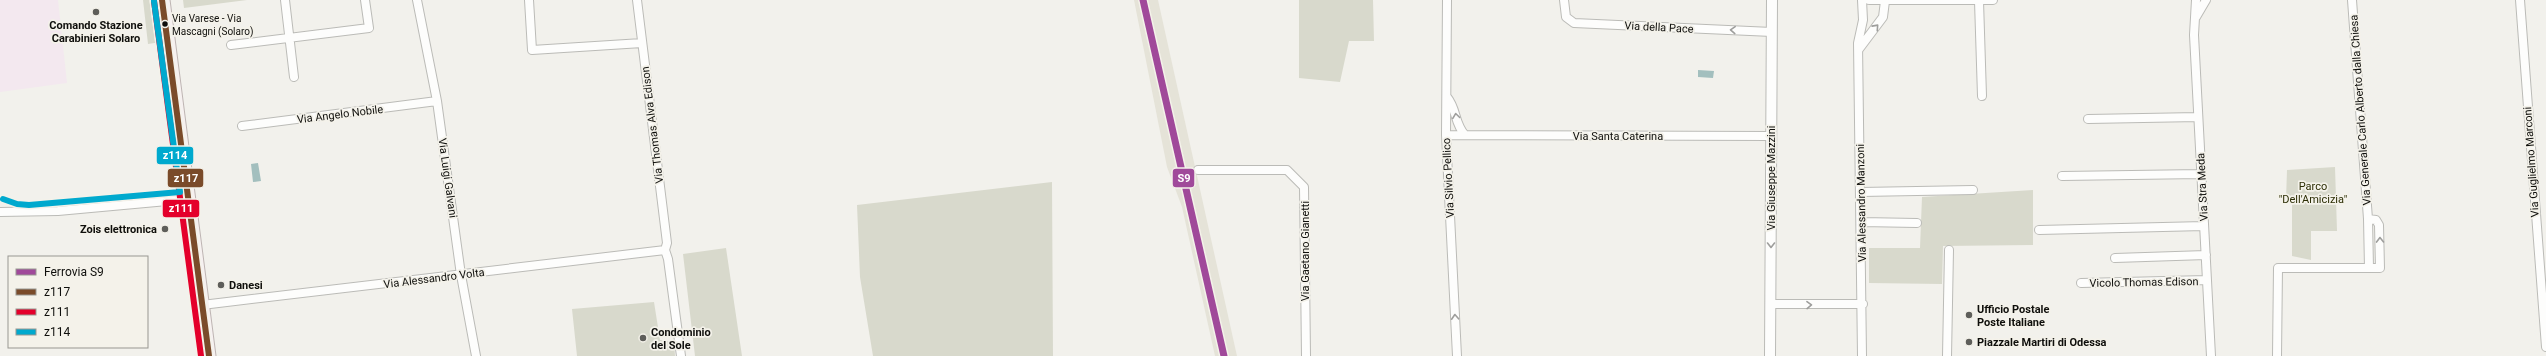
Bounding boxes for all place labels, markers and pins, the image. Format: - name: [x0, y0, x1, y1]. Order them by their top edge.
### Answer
- marker: Comando Stazione Carabinieri Solaro: [91, 7, 101, 17]
- place label: Via Varese - Via Mascagni (Solaro): [172, 13, 253, 38]
- place label: Comando Stazione Carabinieri Solaro: [49, 19, 143, 45]
- marker: Via Varese - Via Mascagni (Solaro): [160, 19, 170, 29]
- place label: Zois elettronica: [80, 223, 157, 236]
- marker: Zois elettronica: [160, 224, 170, 234]
- place label: Danesi: [229, 279, 263, 292]
- marker: Danesi: [216, 280, 226, 290]
- place label: Ufficio Postale Poste Italiane: [1977, 303, 2049, 329]
- marker: Ufficio Postale Poste Italiane: [1964, 310, 1974, 320]
- place label: Condominio del Sole: [651, 326, 711, 352]
- marker: Condominio del Sole: [638, 333, 648, 343]
- place label: Piazzale Martiri di Odessa: [1977, 336, 2107, 349]
- marker: Piazzale Martiri di Odessa: [1964, 337, 1974, 347]

